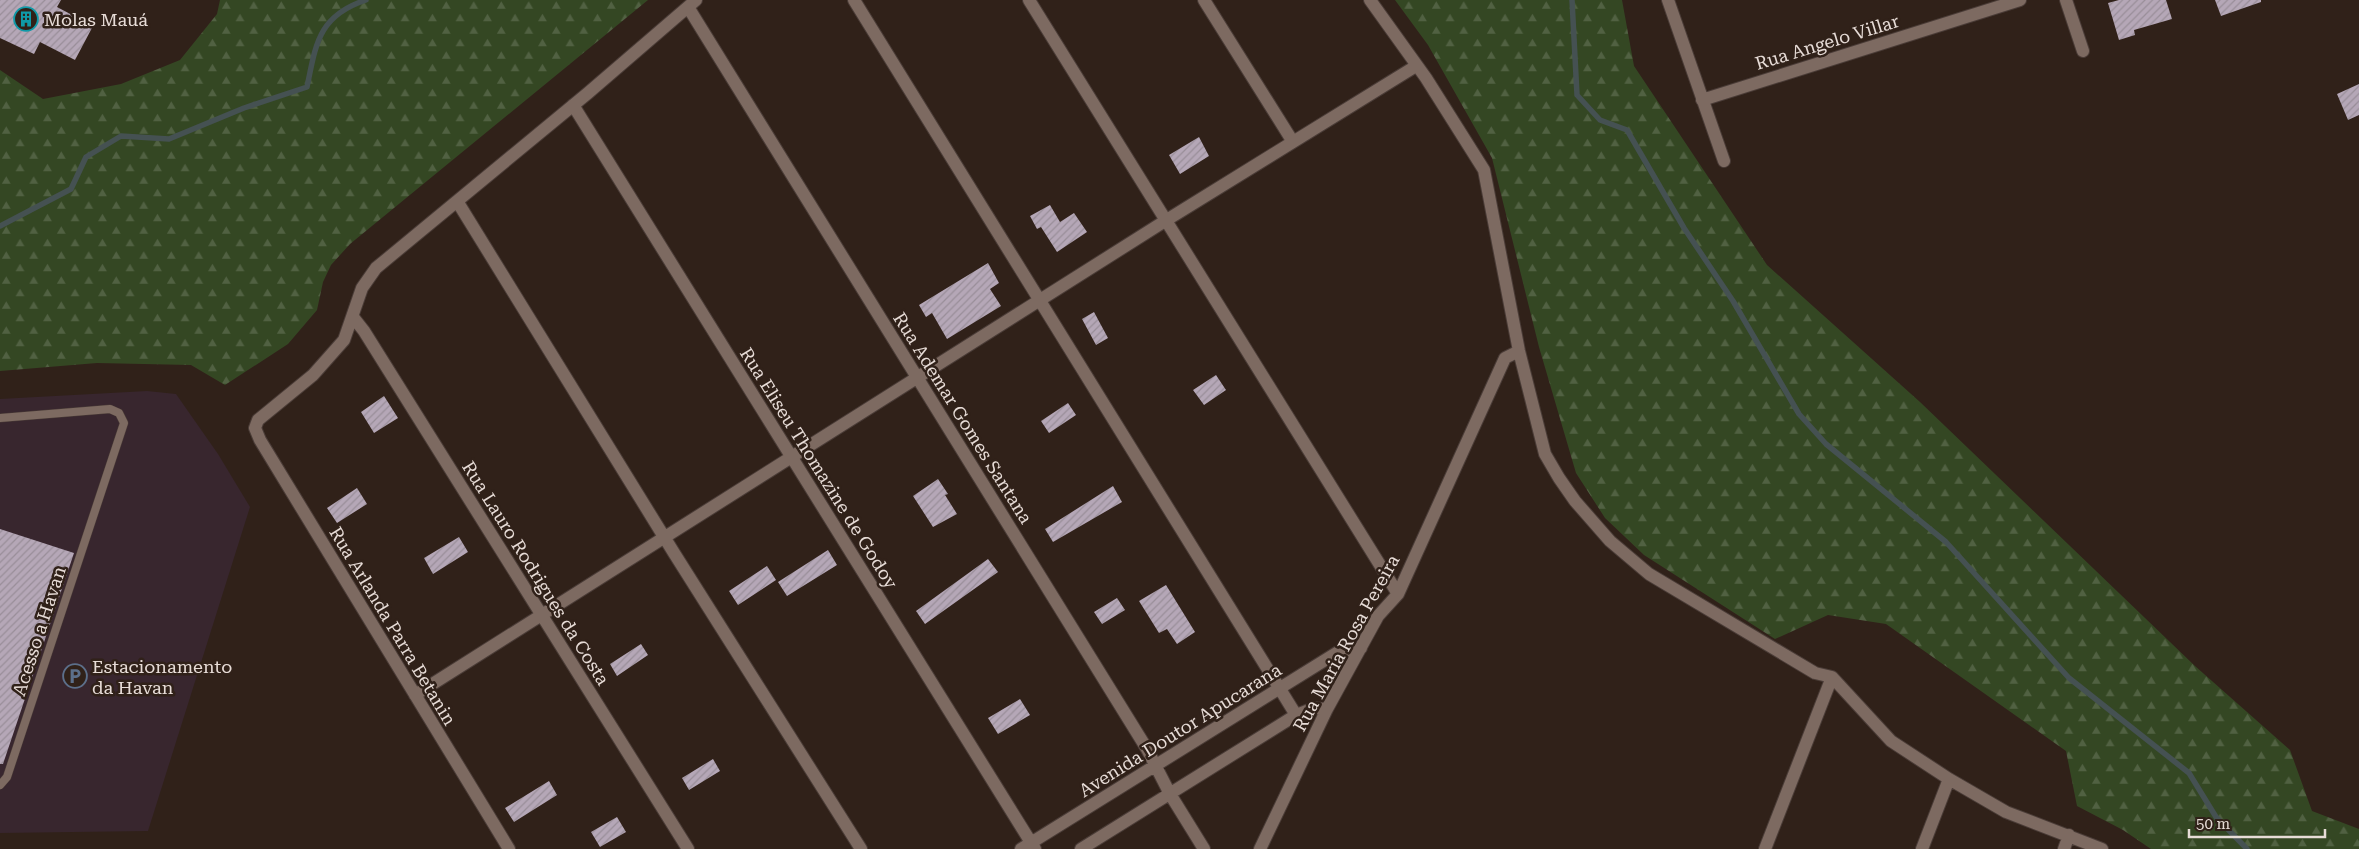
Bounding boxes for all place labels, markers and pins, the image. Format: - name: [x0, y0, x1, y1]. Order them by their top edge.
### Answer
- building icon: Molas Mauá: [13, 6, 39, 32]
- place label: Molas Mauá: [44, 9, 148, 30]
- place label: Estacionamento da Havan: [92, 656, 232, 698]
- parking icon: Estacionamento da Havan: [62, 663, 88, 689]

